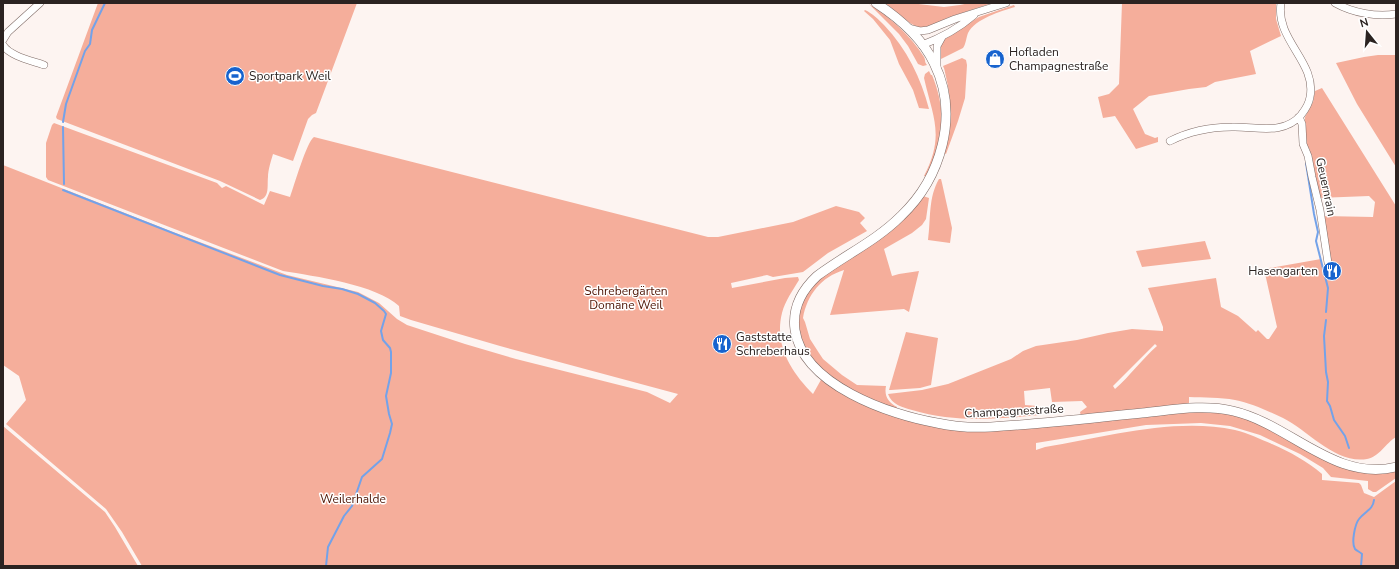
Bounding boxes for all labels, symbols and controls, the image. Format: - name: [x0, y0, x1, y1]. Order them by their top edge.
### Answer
- north arrow: [1347, 12, 1387, 52]
- text: N: [1358, 15, 1370, 31]
- place label: Hofladen Champagnestraße: [1009, 44, 1108, 74]
- shop icon: Hofladen Champagnestraße: [984, 48, 1006, 70]
- sports icon: Sportpark Weil: [224, 65, 246, 87]
- place label: Sportpark Weil: [249, 68, 331, 84]
- street label: Geuernrain: [1312, 156, 1340, 218]
- restaurant icon: Hasengarten: [1321, 260, 1343, 282]
- place label: Hasengarten: [1248, 263, 1318, 279]
- park label: Schrebergärten Domäne Weil: [584, 283, 668, 313]
- place label: Gaststatte Schreberhaus: [736, 329, 810, 359]
- restaurant icon: Gaststatte Schreberhaus: [711, 333, 733, 355]
- street label: Champagnestraße: [964, 400, 1064, 422]
- park label: Weilerhalde: [320, 491, 386, 507]

